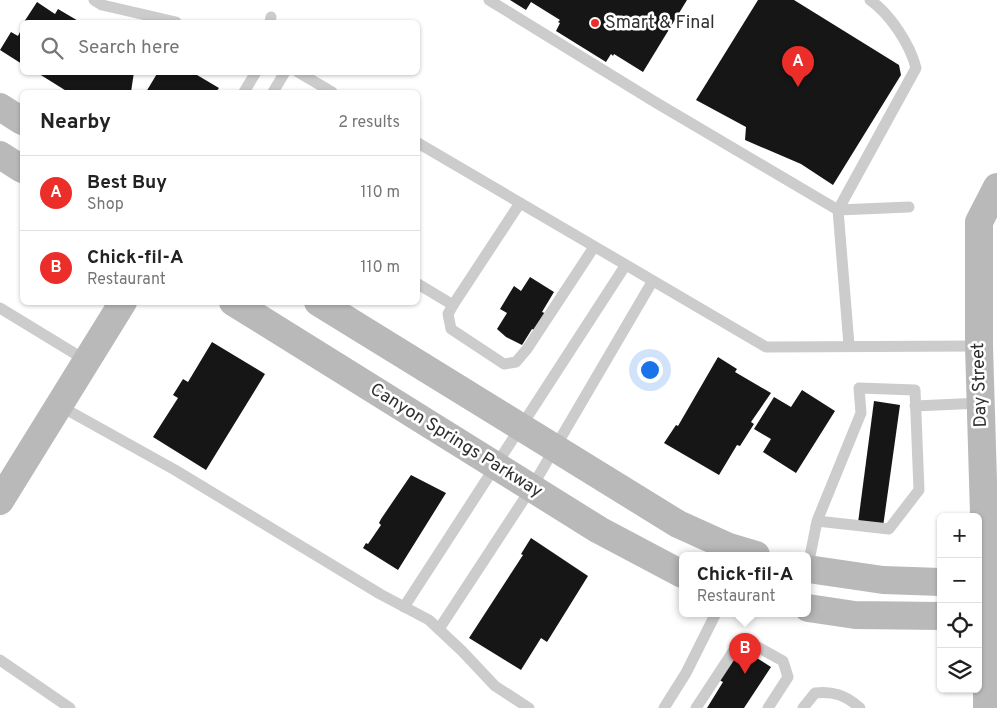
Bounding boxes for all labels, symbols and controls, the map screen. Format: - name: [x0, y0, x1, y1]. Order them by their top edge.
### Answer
- place label: Smart & Final: [605, 12, 715, 35]
- marker: Smart & Final: [589, 17, 601, 29]
- search box: [20, 20, 420, 75]
- icon: search: [38, 34, 66, 62]
- text: Search here: [78, 36, 180, 60]
- pin: A: [782, 46, 814, 87]
- text: Nearby: [40, 109, 111, 136]
- text: 2 results: [338, 113, 400, 133]
- text: Best Buy: [87, 171, 167, 195]
- text: A: [50, 183, 62, 203]
- text: 110 m: [360, 183, 400, 203]
- text: Shop: [87, 195, 124, 215]
- text: Chick-fil-A: [87, 246, 184, 270]
- text: B: [50, 258, 62, 278]
- text: 110 m: [360, 258, 400, 278]
- text: Restaurant: [87, 270, 166, 290]
- street label: Day Street: [967, 342, 993, 428]
- your location: [637, 357, 663, 383]
- street label: Canyon Springs Parkway: [365, 378, 547, 504]
- map controls: [937, 513, 982, 693]
- button: +: [937, 513, 982, 558]
- popup: [679, 552, 811, 617]
- button: −: [937, 558, 982, 603]
- text: Chick-fil-A: [697, 563, 793, 587]
- text: Restaurant: [697, 587, 776, 607]
- button: locate: [937, 603, 982, 648]
- pin: B: [729, 633, 761, 674]
- button: layers: [937, 648, 982, 693]

